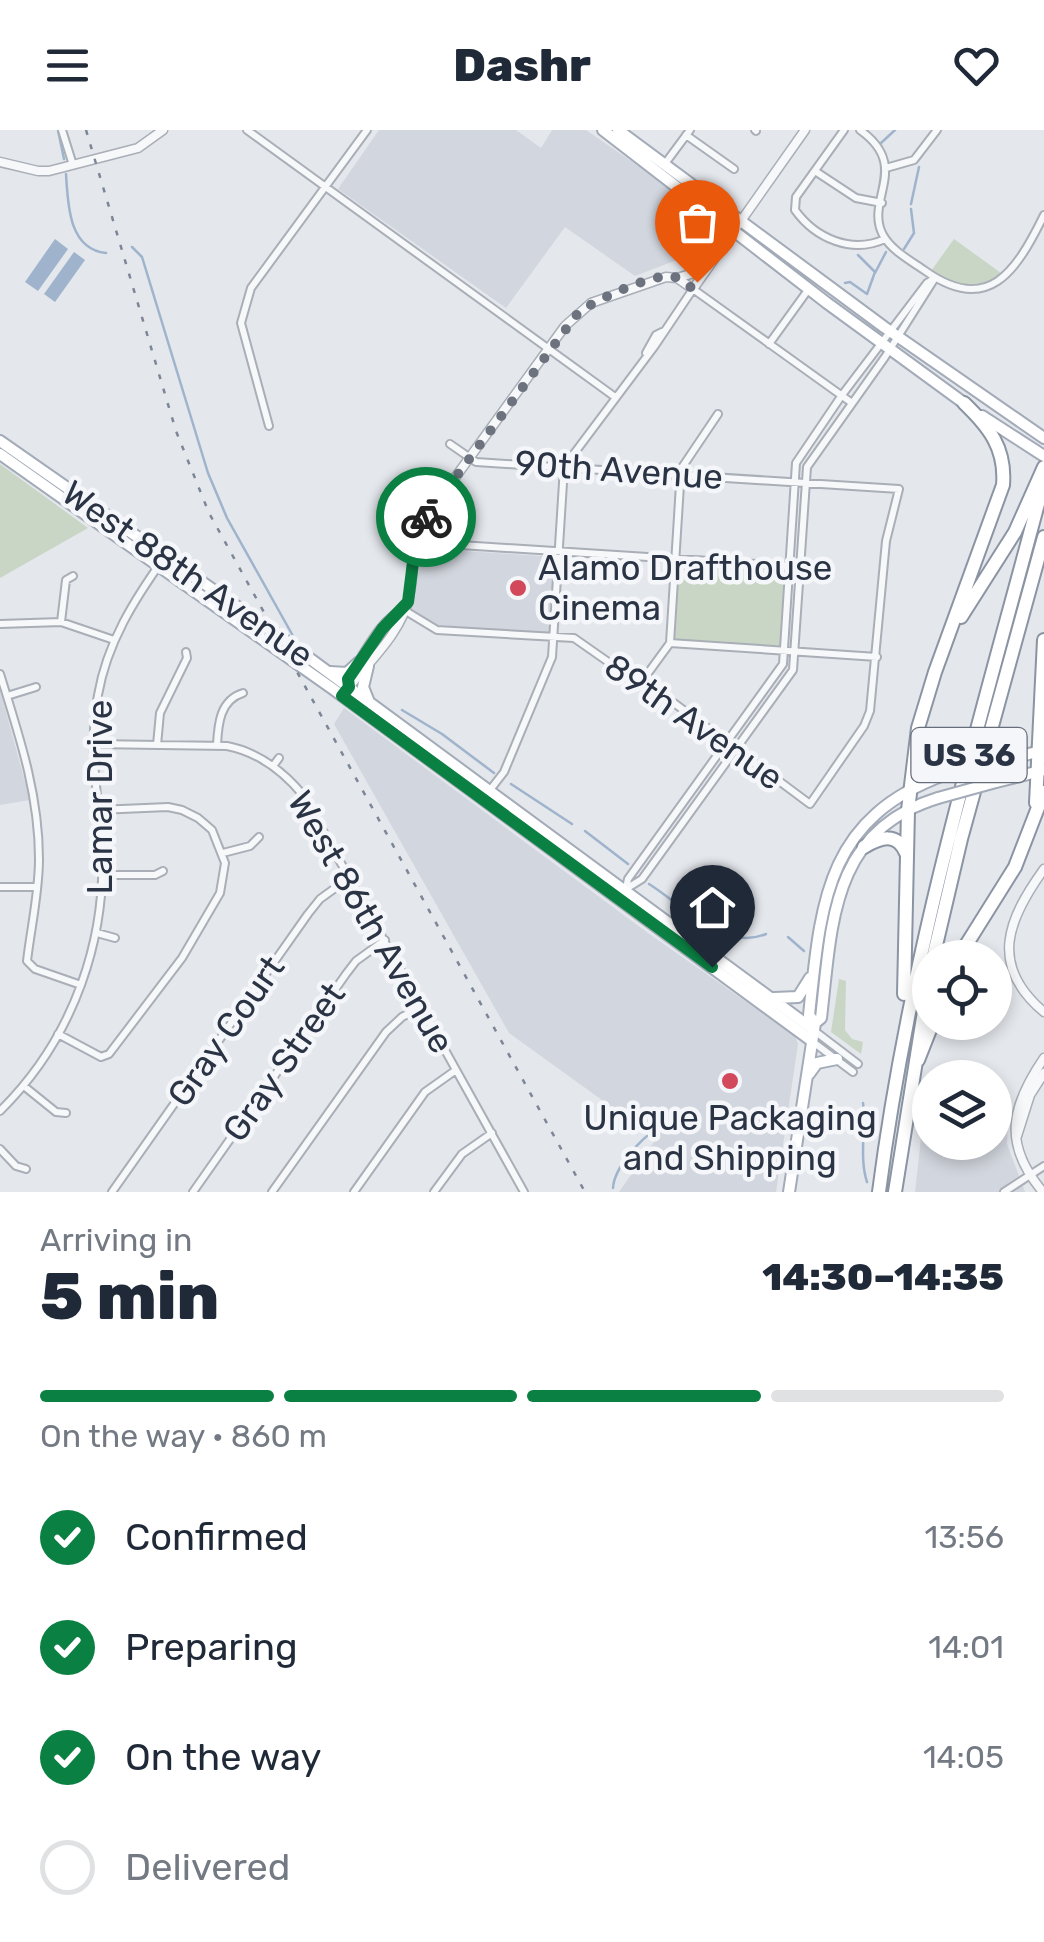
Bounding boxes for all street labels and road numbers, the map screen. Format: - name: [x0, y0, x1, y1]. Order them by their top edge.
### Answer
- street label: 90th Avenue: [514, 442, 724, 498]
- street label: West 88th Avenue: [54, 472, 322, 676]
- street label: 89th Avenue: [597, 645, 791, 799]
- street label: Lamar Drive: [79, 700, 121, 894]
- road number: US 36: [912, 728, 1026, 782]
- street label: West 86th Avenue: [279, 784, 463, 1060]
- street label: Gray Court: [159, 948, 293, 1114]
- street label: Gray Street: [214, 975, 354, 1149]

